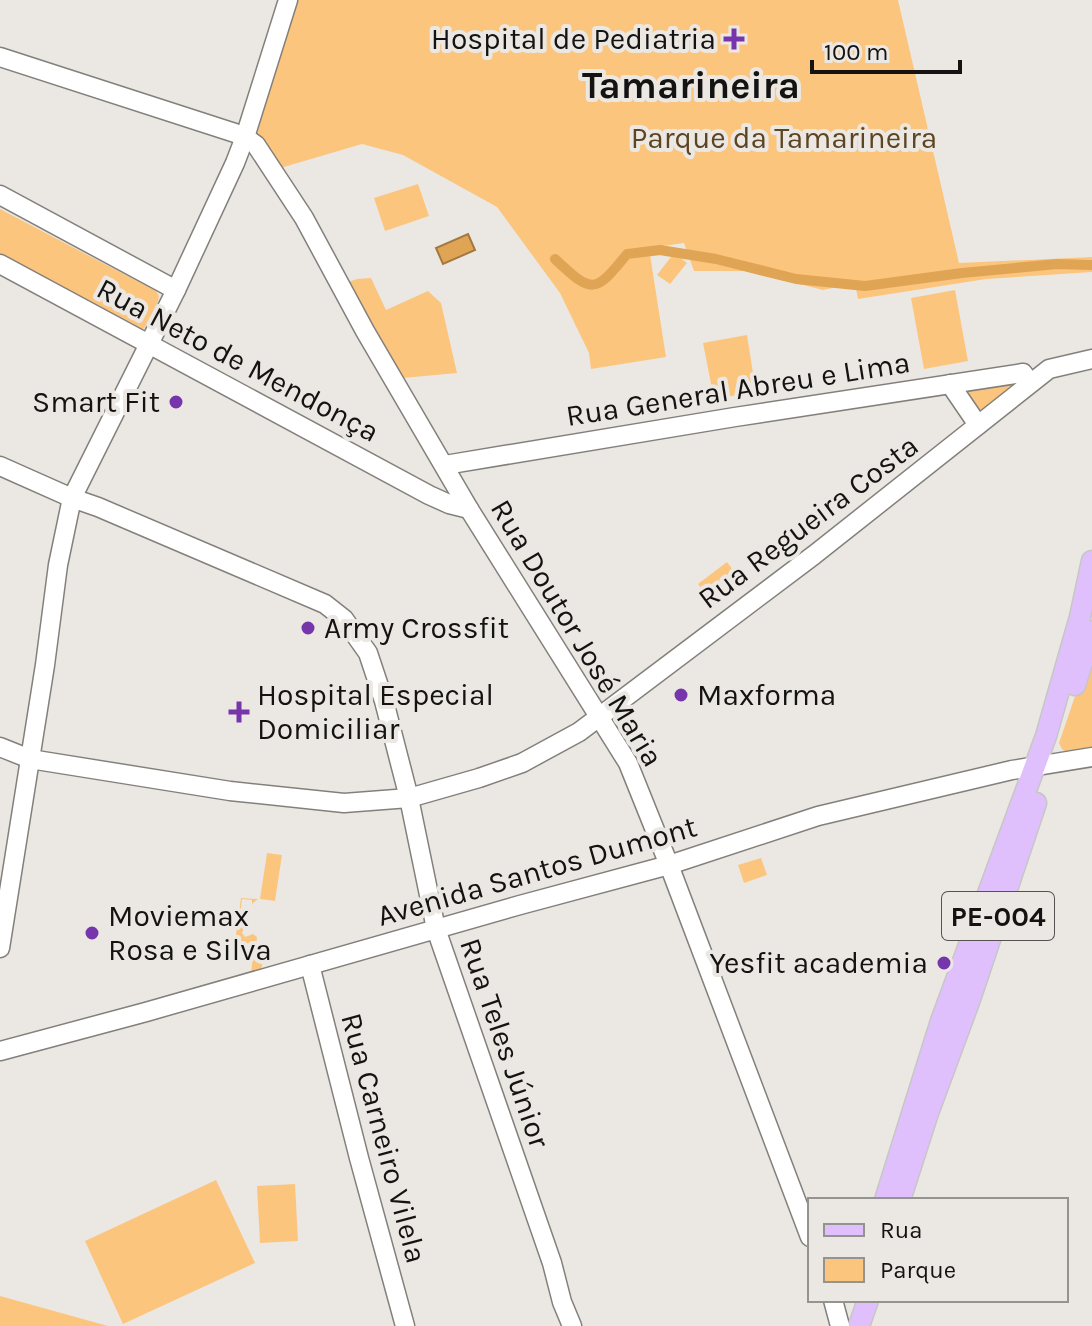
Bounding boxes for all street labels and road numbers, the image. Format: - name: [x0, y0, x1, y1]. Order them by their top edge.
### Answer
- street label: Rua Neto de Mendonça: [91, 270, 385, 450]
- street label: Rua General Abreu e Lima: [563, 344, 913, 434]
- street label: Rua Regueira Costa: [691, 428, 925, 616]
- street label: Rua Doutor José Maria: [483, 493, 671, 773]
- street label: Avenida Santos Dumont: [373, 808, 701, 934]
- road number: PE-004: [942, 892, 1054, 940]
- street label: Rua Teles Júnior: [452, 933, 558, 1153]
- street label: Rua Carneiro Vilela: [333, 1009, 435, 1267]

